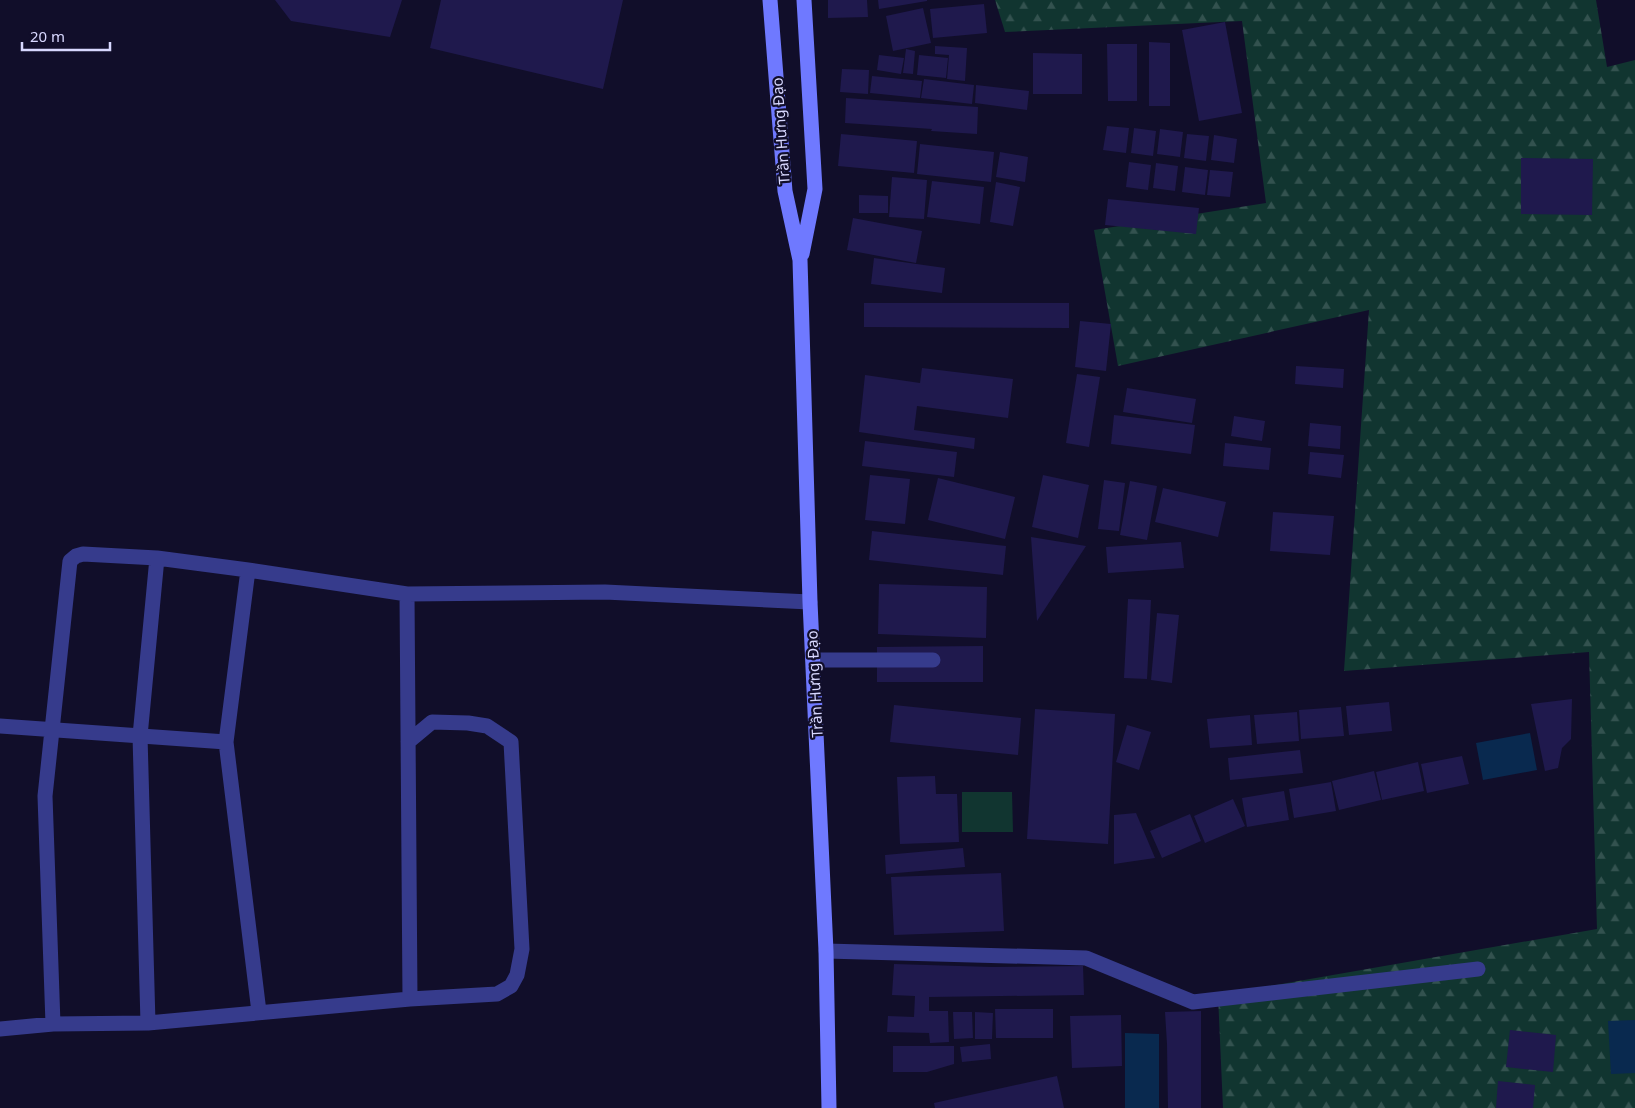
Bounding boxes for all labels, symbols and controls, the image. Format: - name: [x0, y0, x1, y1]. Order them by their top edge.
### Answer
- scale bar: [22, 20, 110, 52]
- text: 20 m: [30, 26, 65, 46]
- street label: Trần Hưng Đạo: [766, 77, 794, 185]
- street label: Trần Hưng Đạo: [801, 630, 827, 738]

